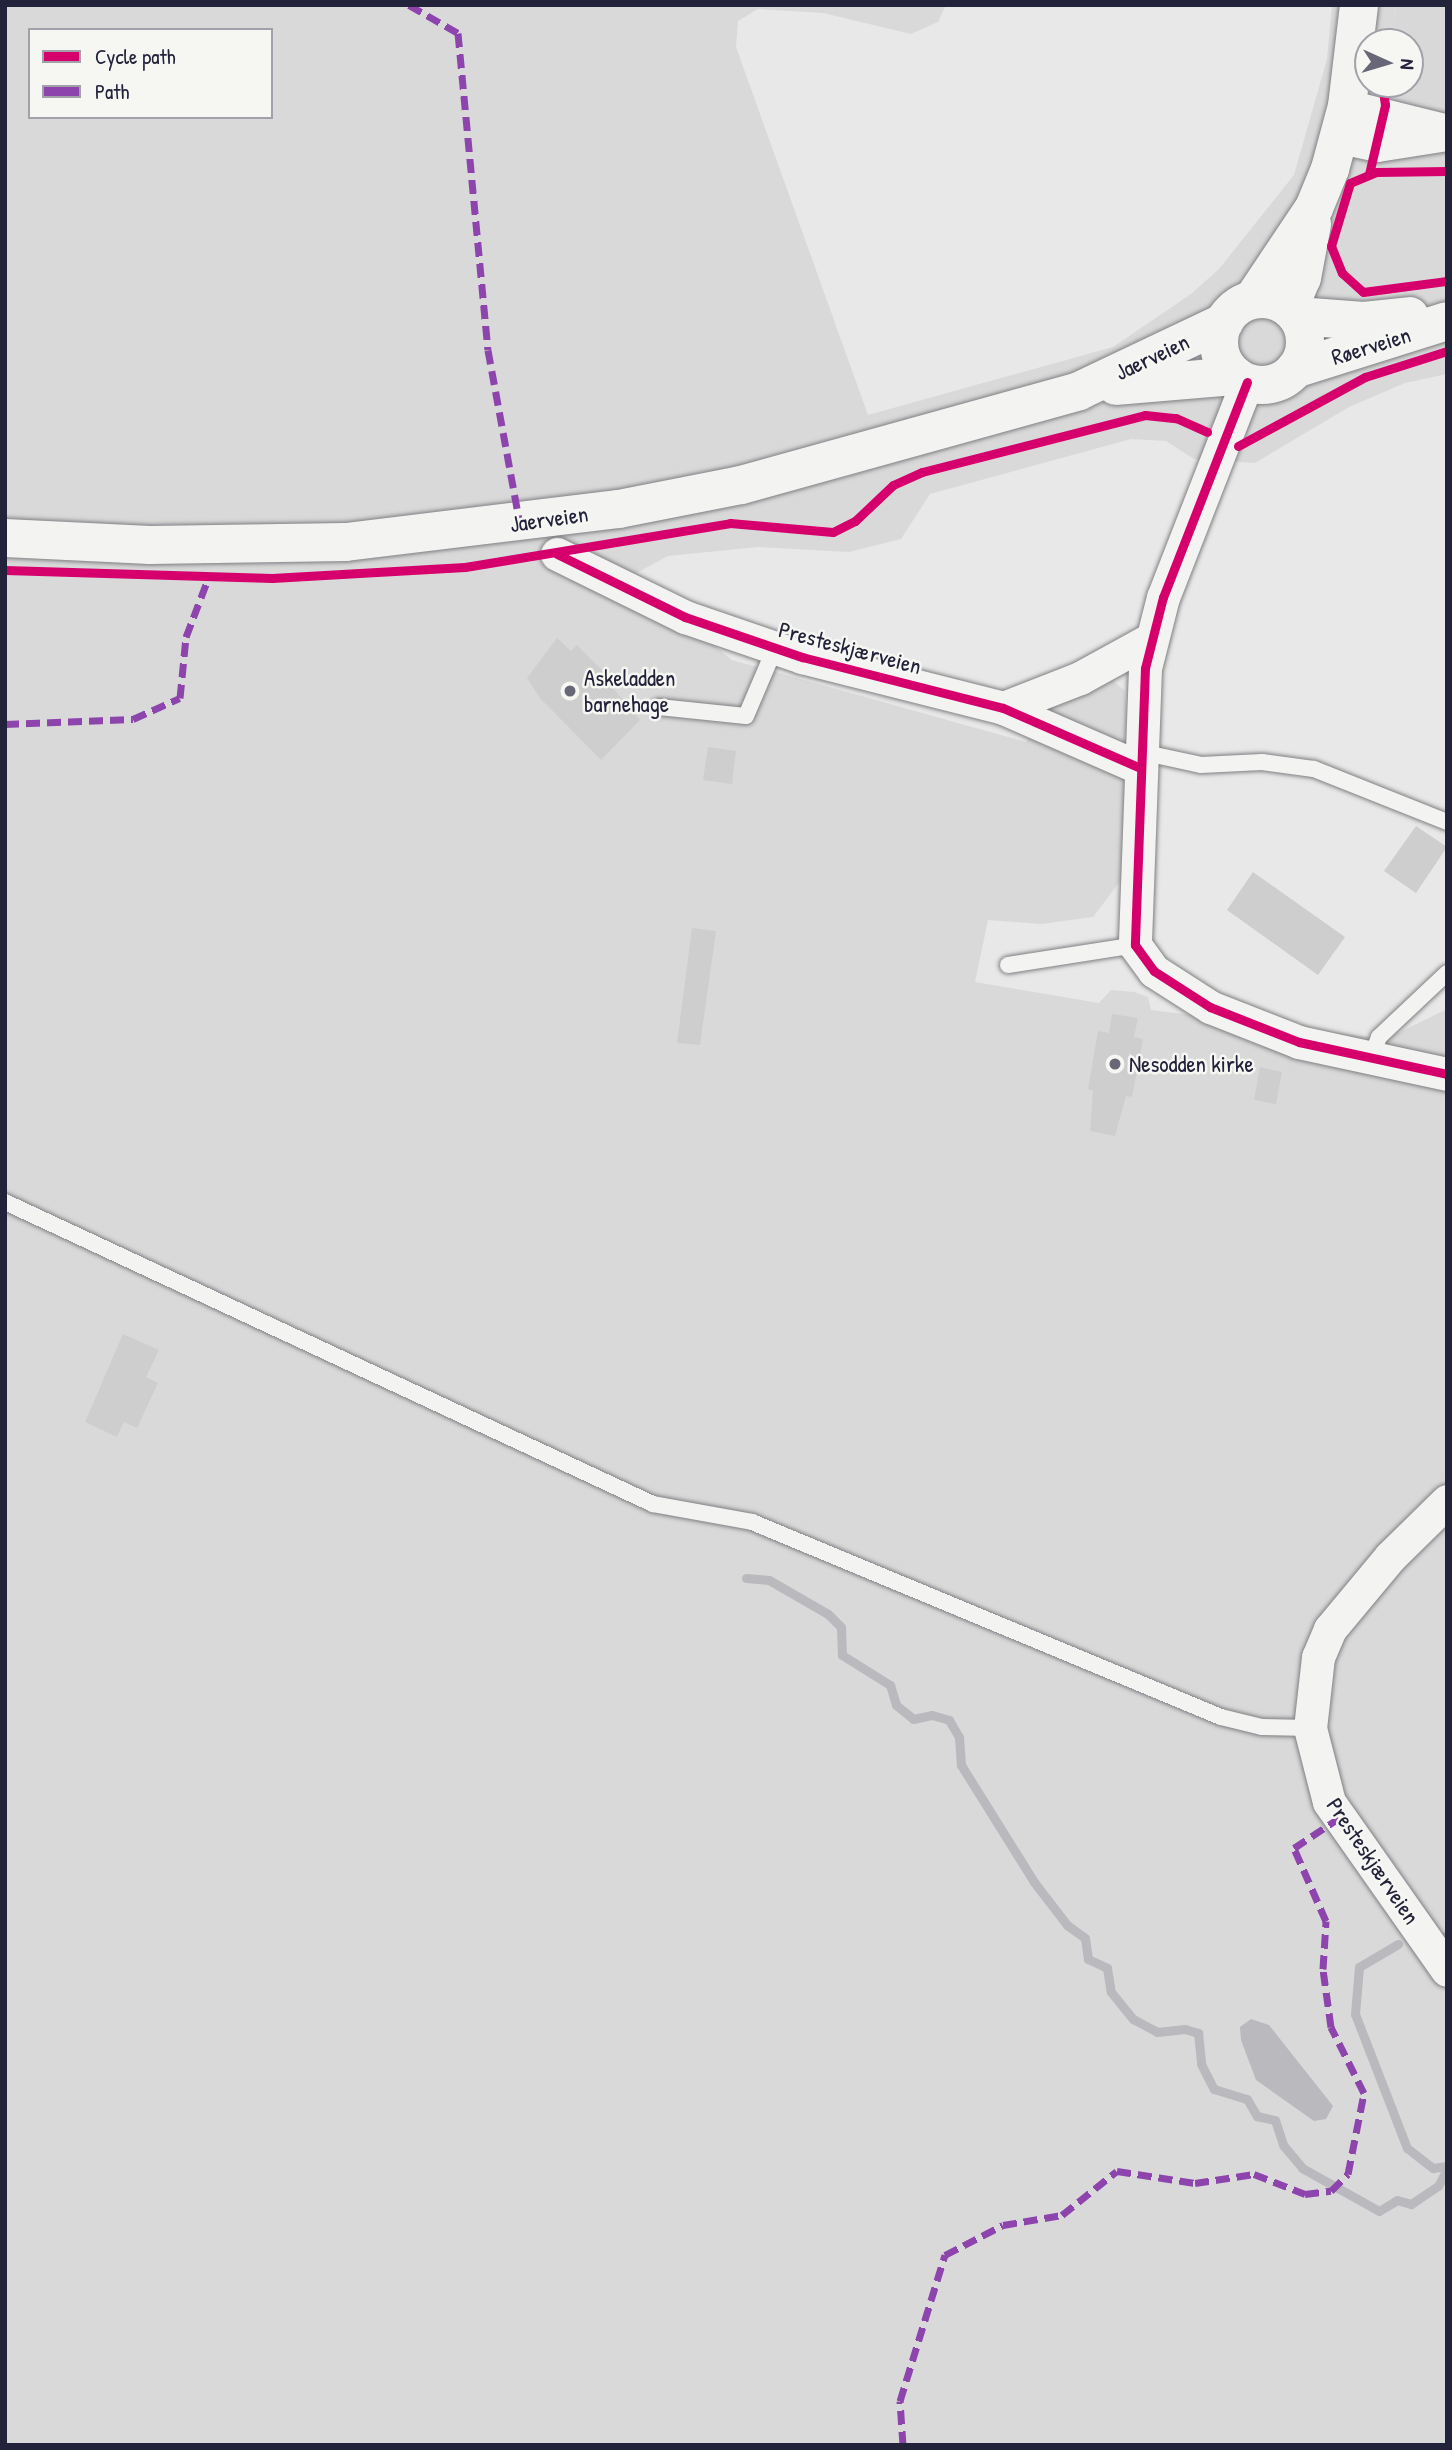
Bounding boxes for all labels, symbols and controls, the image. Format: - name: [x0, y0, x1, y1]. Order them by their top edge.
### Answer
- legend: [28, 28, 273, 119]
- north arrow: [1354, 28, 1424, 98]
- text: Cycle path: [95, 42, 176, 71]
- text: N: [1395, 58, 1421, 70]
- text: Path: [95, 77, 129, 106]
- street label: Røerveien: [1328, 321, 1414, 371]
- street label: Jaerveien: [1111, 328, 1193, 386]
- street label: Jaerveien: [508, 500, 590, 538]
- street label: Presteskjærveien: [776, 616, 924, 680]
- place label: Askeladden barnehage: [584, 664, 675, 718]
- marker: Askeladden barnehage: [562, 683, 578, 699]
- place label: Nesodden kirke: [1129, 1050, 1254, 1078]
- marker: Nesodden kirke: [1107, 1056, 1123, 1072]
- street label: Presteskjærveien: [1321, 1793, 1425, 1929]

